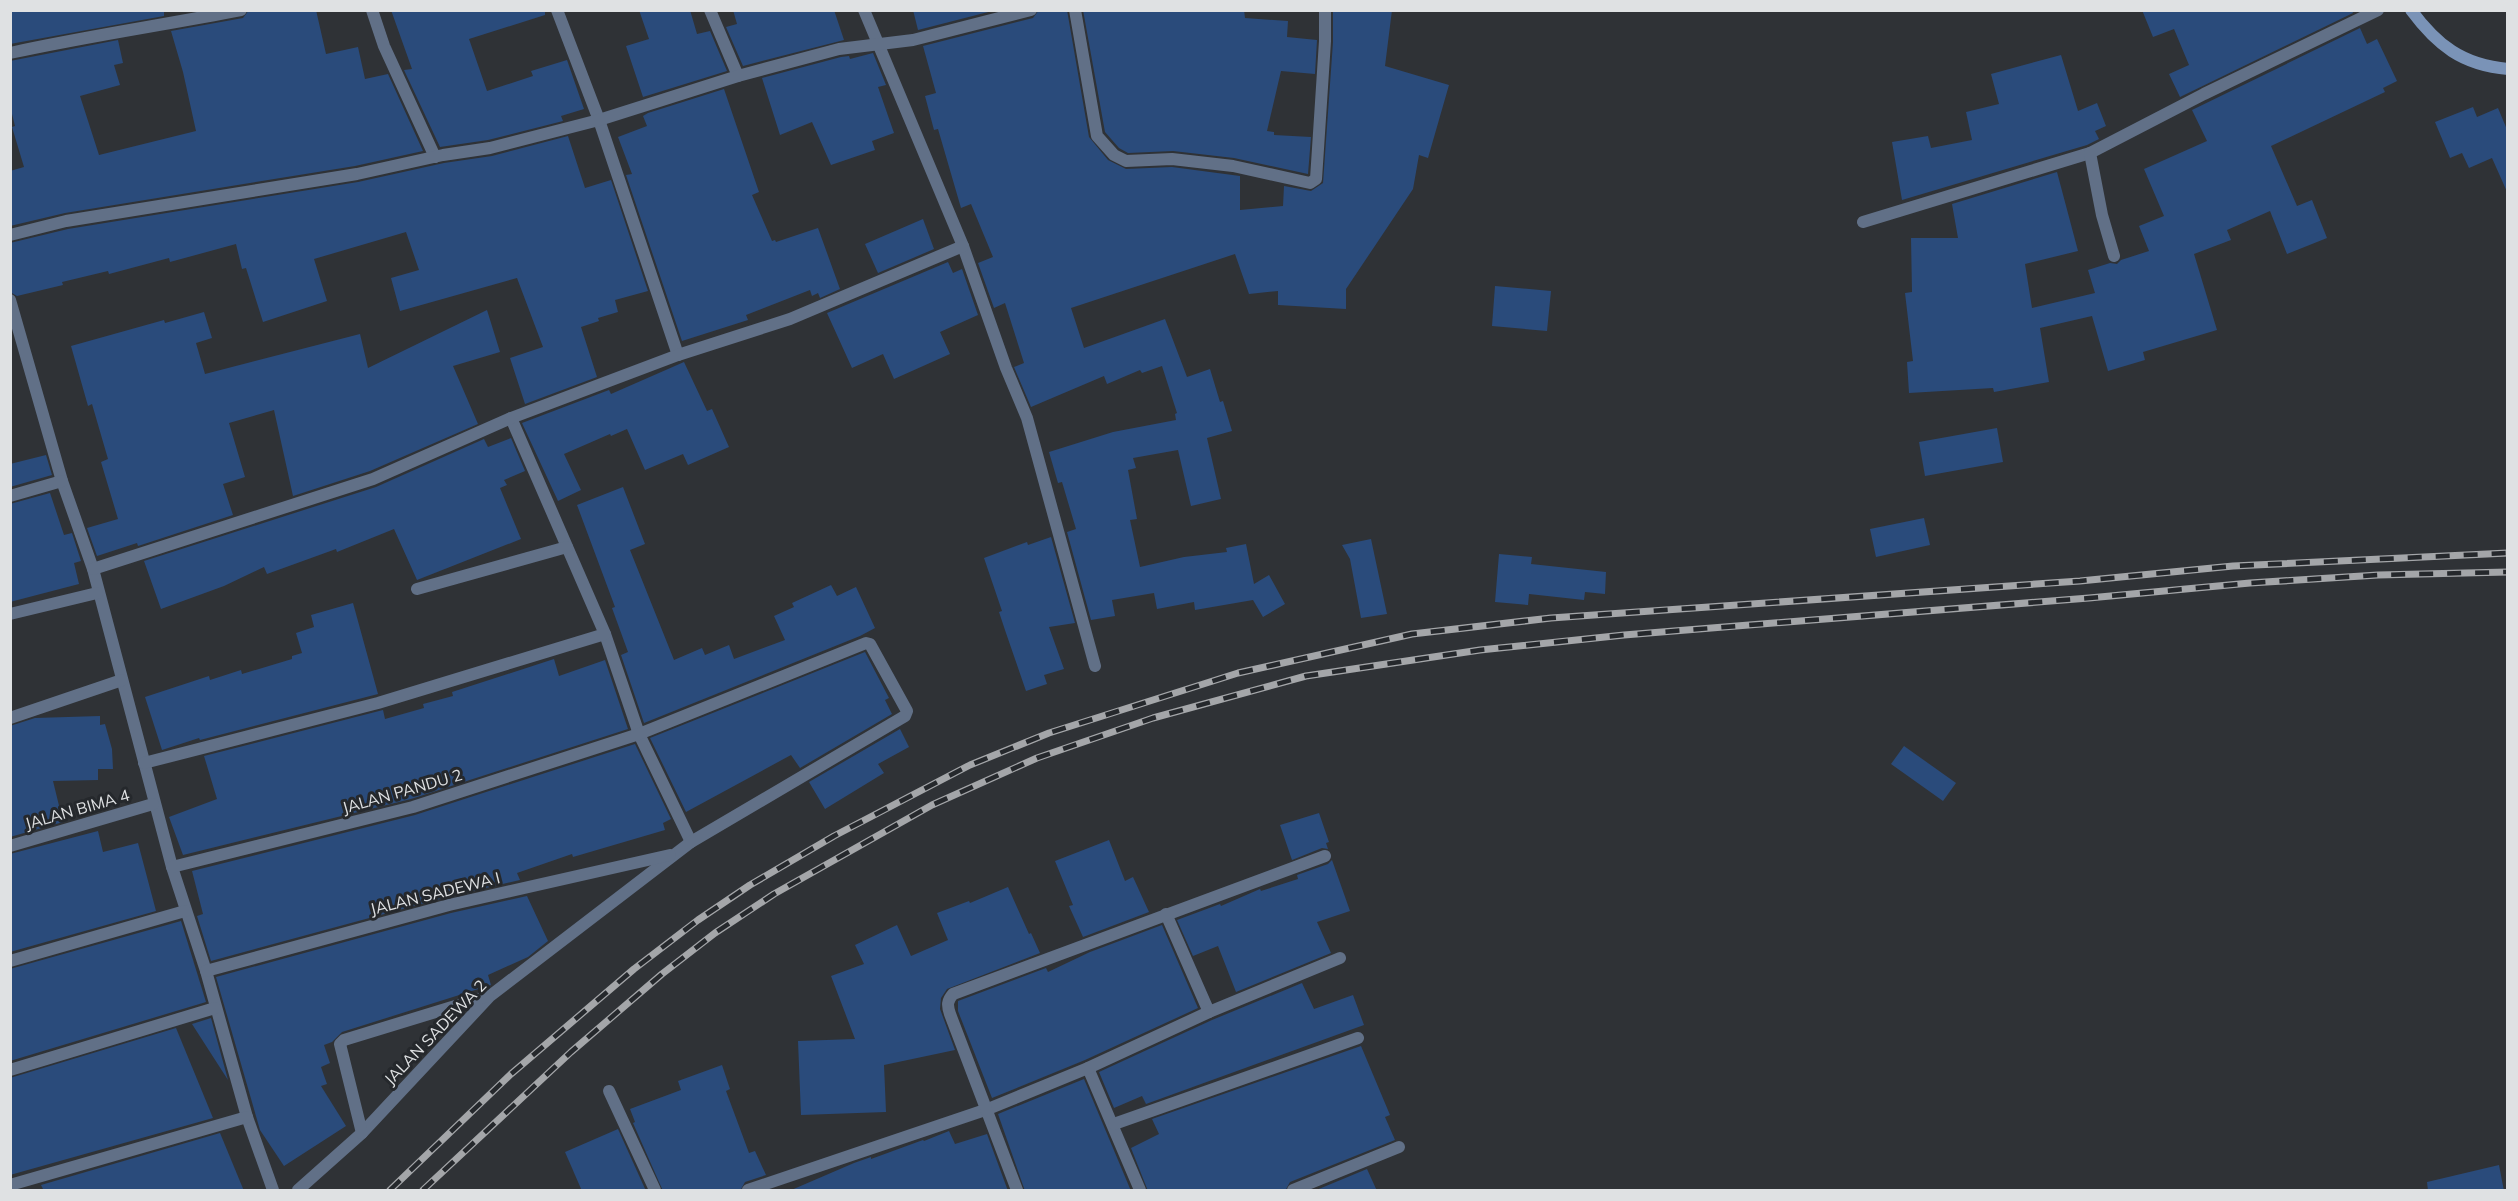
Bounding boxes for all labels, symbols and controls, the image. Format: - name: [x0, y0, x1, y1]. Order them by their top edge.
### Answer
- street label: JALAN PANDU 2: [340, 764, 464, 818]
- street label: JALAN BIMA 4: [23, 784, 132, 833]
- street label: JALAN SADEWA I: [368, 867, 502, 919]
- street label: JALAN SADEWA 2: [380, 975, 490, 1089]

